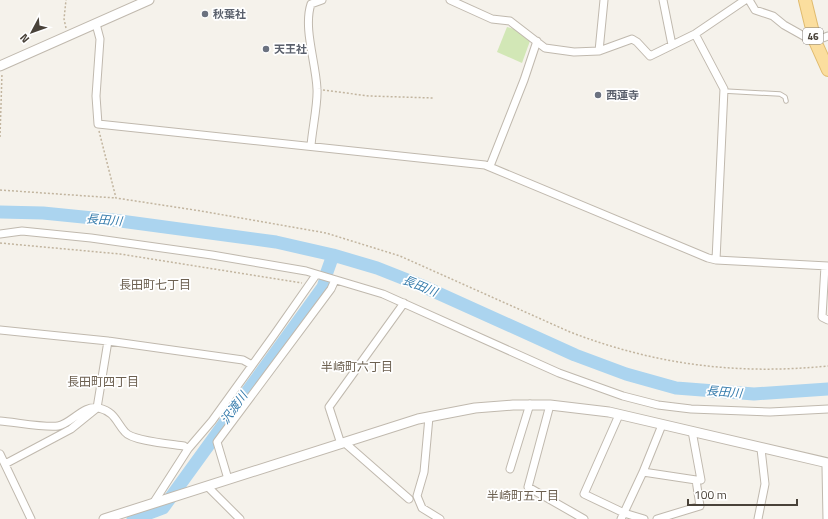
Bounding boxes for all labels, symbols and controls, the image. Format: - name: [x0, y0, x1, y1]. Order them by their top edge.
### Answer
- place label: 秋葉社: [213, 6, 246, 22]
- marker: 秋葉社: [200, 9, 210, 19]
- north arrow: [12, 12, 52, 52]
- road number: 46: [803, 28, 823, 44]
- text: N: [16, 30, 33, 47]
- place label: 天王社: [274, 41, 307, 57]
- marker: 天王社: [261, 44, 271, 54]
- place label: 西蓮寺: [606, 87, 639, 103]
- marker: 西蓮寺: [593, 90, 603, 100]
- water label: 長田川: [85, 208, 125, 231]
- water label: 長田川: [400, 270, 442, 302]
- district label: 長田町七丁目: [119, 275, 191, 294]
- district label: 半崎町六丁目: [321, 357, 393, 376]
- district label: 長田町四丁目: [67, 372, 139, 391]
- water label: 長田川: [705, 380, 745, 403]
- water label: 沢渡川: [215, 386, 253, 428]
- scale bar: [688, 481, 797, 507]
- text: 100 m: [694, 485, 727, 504]
- district label: 半崎町五丁目: [487, 486, 559, 505]

